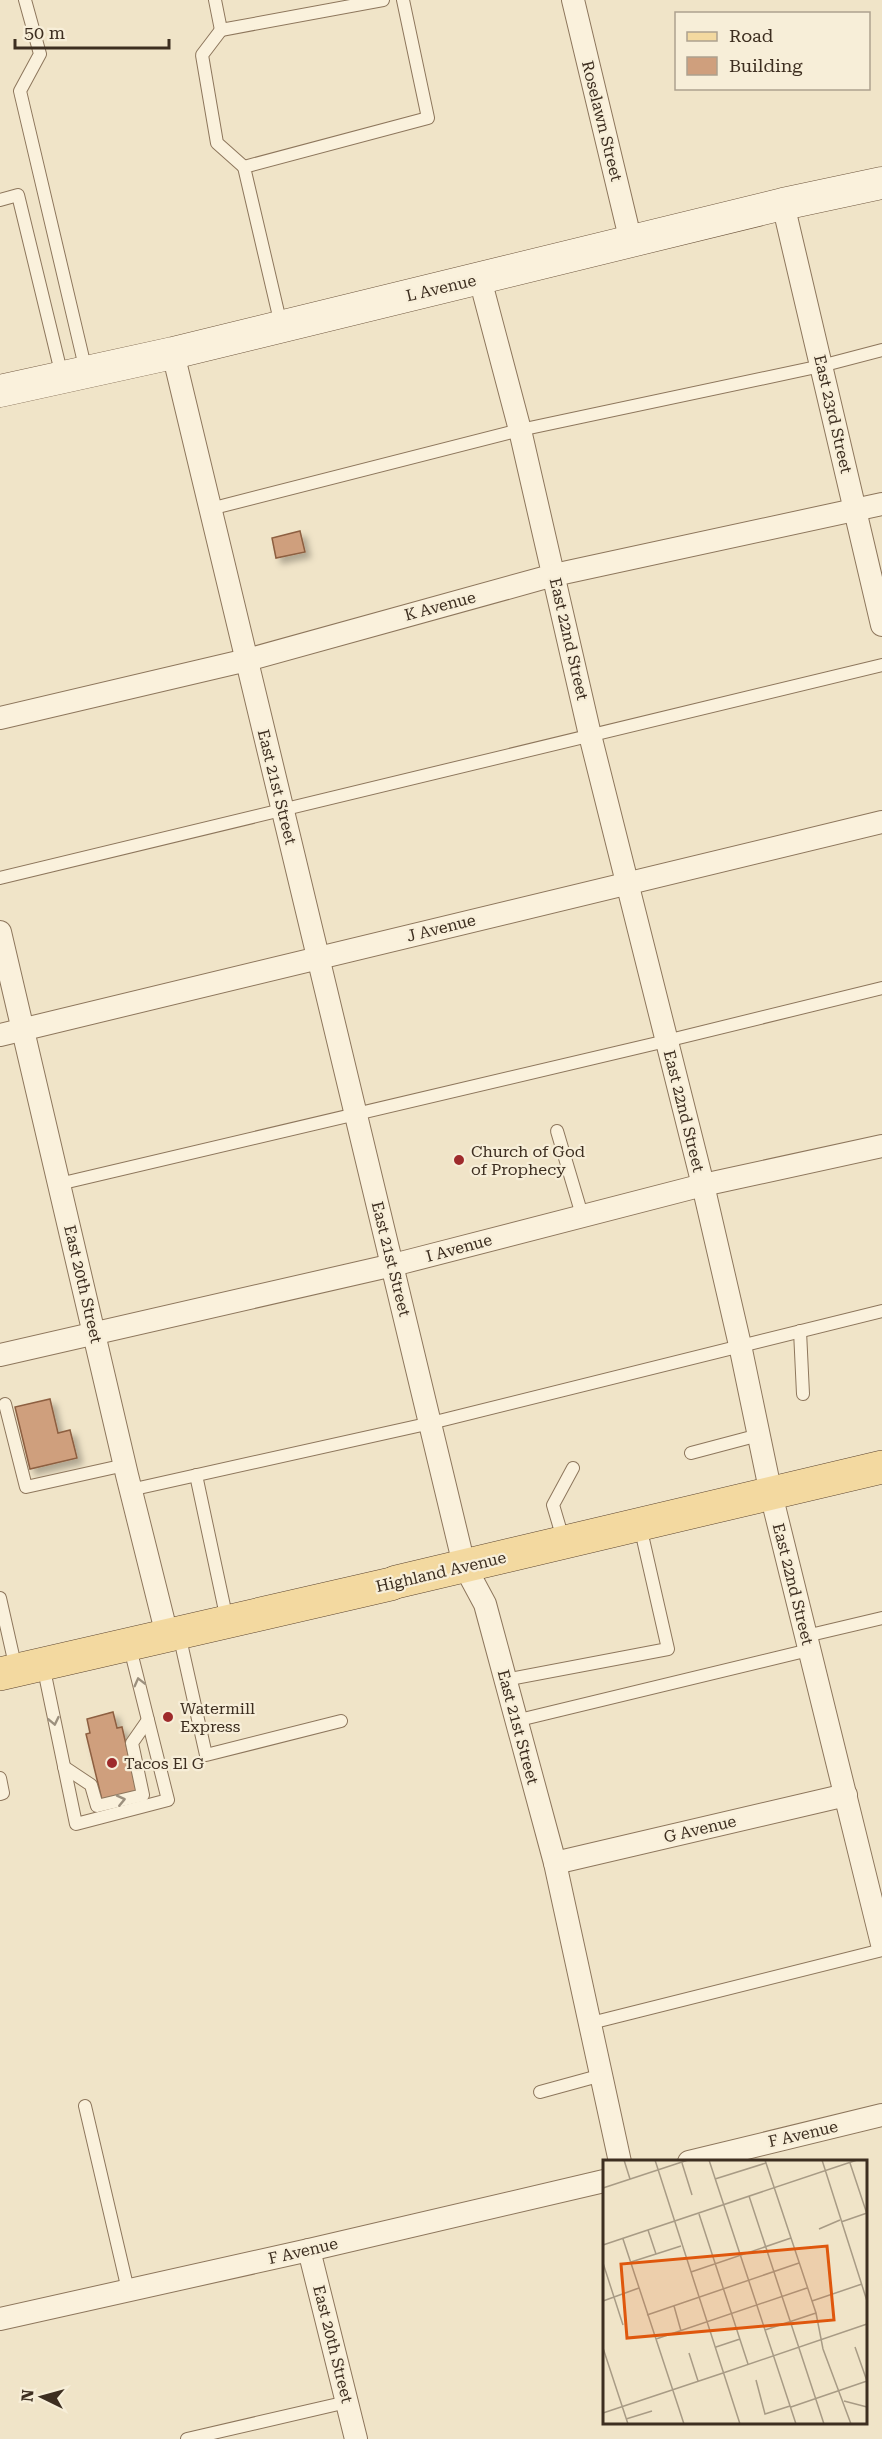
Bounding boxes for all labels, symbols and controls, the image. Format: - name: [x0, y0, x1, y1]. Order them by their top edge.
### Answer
- scale bar: [15, 12, 170, 50]
- legend: [675, 12, 870, 90]
- text: 50 m: [24, 22, 65, 43]
- text: Road: [729, 25, 774, 46]
- text: Building: [729, 55, 803, 76]
- street label: Roselawn Street: [578, 59, 626, 183]
- street label: L Avenue: [404, 271, 478, 305]
- street label: East 23rd Street: [810, 353, 856, 475]
- street label: East 22nd Street: [546, 576, 592, 702]
- street label: K Avenue: [402, 587, 478, 625]
- street label: East 21st Street: [254, 727, 301, 847]
- street label: J Avenue: [405, 910, 478, 946]
- street label: East 22nd Street: [660, 1048, 708, 1174]
- place label: Church of God of Prophecy: [471, 1142, 585, 1179]
- marker: Church of God of Prophecy: [452, 1153, 466, 1167]
- street label: East 21st Street: [368, 1199, 415, 1319]
- street label: East 20th Street: [60, 1223, 106, 1345]
- street label: I Avenue: [424, 1230, 494, 1266]
- street label: East 22nd Street: [769, 1521, 817, 1647]
- street label: Highland Avenue: [374, 1548, 508, 1596]
- street label: East 21st Street: [494, 1668, 542, 1786]
- one-way arrow: [133, 1677, 146, 1687]
- place label: Watermill Express: [180, 1699, 255, 1736]
- marker: Watermill Express: [161, 1710, 175, 1724]
- one-way arrow: [47, 1716, 60, 1726]
- place label: Tacos El G: [124, 1754, 205, 1773]
- marker: Tacos El G: [105, 1756, 119, 1770]
- one-way arrow: [116, 1795, 126, 1808]
- street label: G Avenue: [662, 1811, 738, 1847]
- street label: F Avenue: [766, 2117, 840, 2151]
- inset map: [603, 2160, 867, 2424]
- street label: F Avenue: [266, 2234, 340, 2268]
- street label: East 20th Street: [309, 2283, 357, 2405]
- north arrow: [12, 2367, 72, 2427]
- text: N: [18, 2389, 38, 2403]

